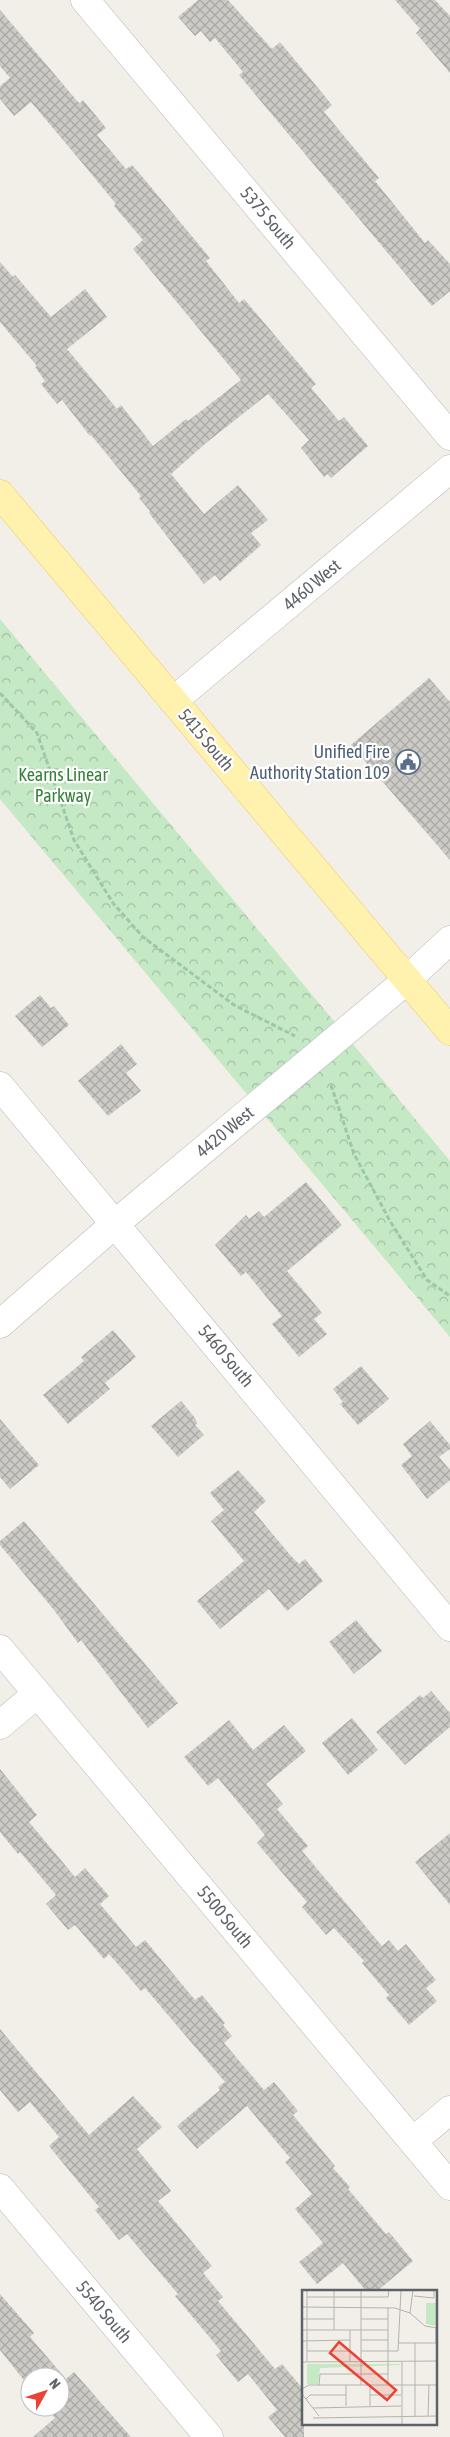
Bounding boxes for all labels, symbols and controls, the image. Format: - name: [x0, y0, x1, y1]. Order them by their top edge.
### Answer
- street label: 5375 South: [236, 182, 301, 253]
- street label: 4460 West: [279, 555, 345, 615]
- street label: 5415 South: [174, 704, 239, 775]
- place label: Unified Fire Authority Station 109: [250, 741, 390, 783]
- public building icon: Unified Fire Authority Station 109: [395, 749, 421, 775]
- park label: Kearns Linear Parkway: [18, 764, 108, 806]
- street label: 4420 West: [192, 1102, 258, 1162]
- street label: 5460 South: [194, 1320, 259, 1391]
- street label: 5500 South: [193, 1881, 258, 1952]
- street label: 5540 South: [72, 2276, 137, 2347]
- inset map: [302, 2290, 438, 2424]
- north arrow: [20, 2367, 70, 2417]
- text: N: [46, 2375, 64, 2392]

